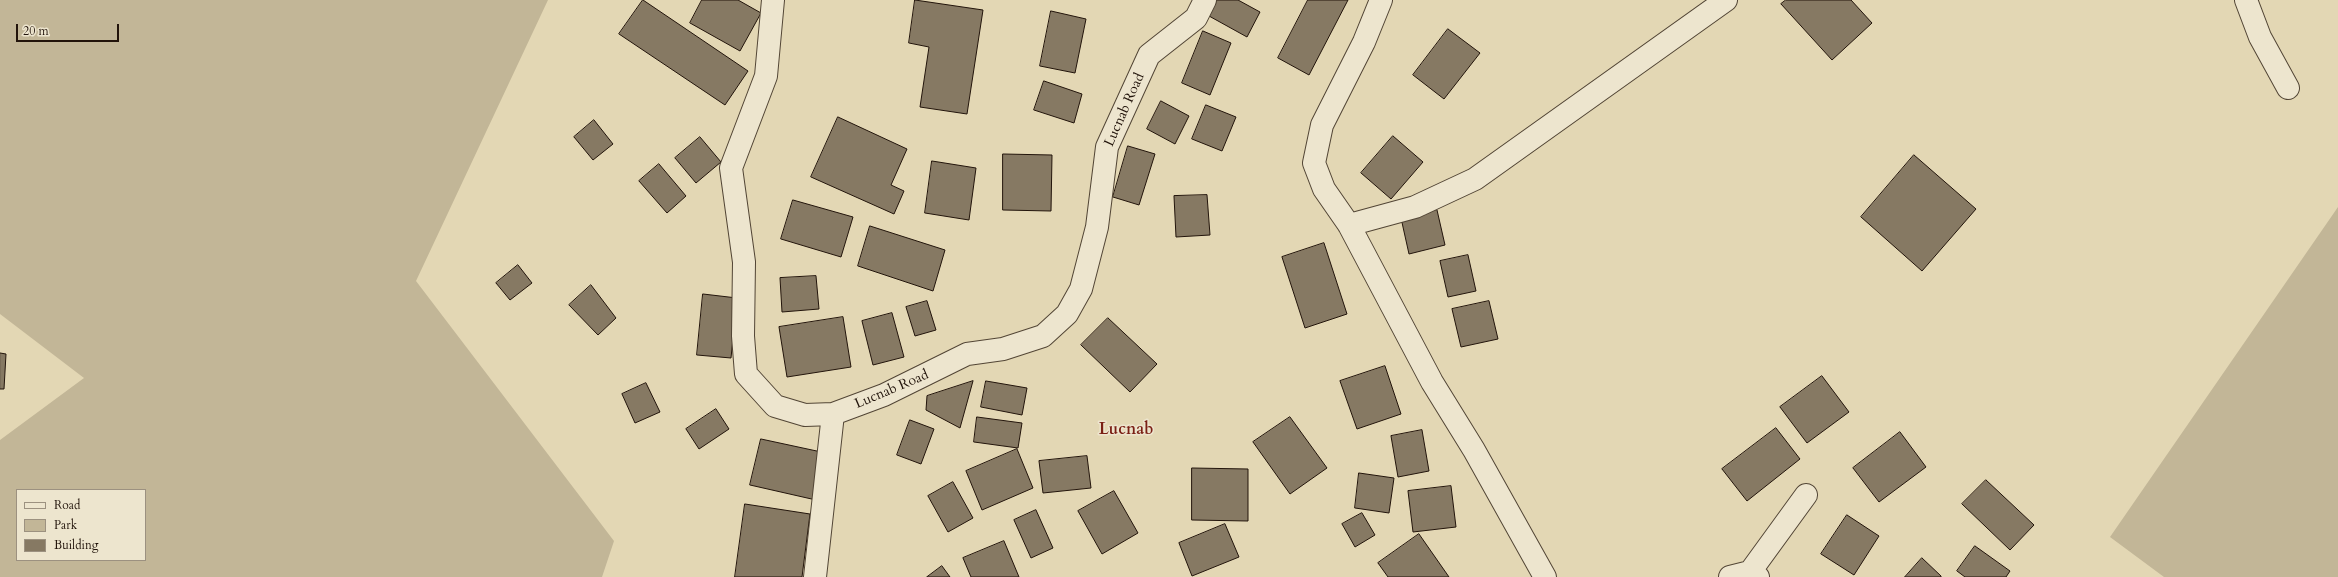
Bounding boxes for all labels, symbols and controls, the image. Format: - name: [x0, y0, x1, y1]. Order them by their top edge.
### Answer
- scale bar: [18, 16, 121, 42]
- text: 20 m: [23, 23, 49, 39]
- street label: Lucnab Road: [1101, 71, 1149, 149]
- street label: Lucnab Road: [853, 367, 931, 413]
- district label: Lucnab: [1099, 420, 1153, 440]
- legend: [16, 489, 146, 561]
- text: Road: [54, 497, 80, 513]
- text: Park: [54, 517, 77, 533]
- text: Building: [54, 537, 98, 553]

